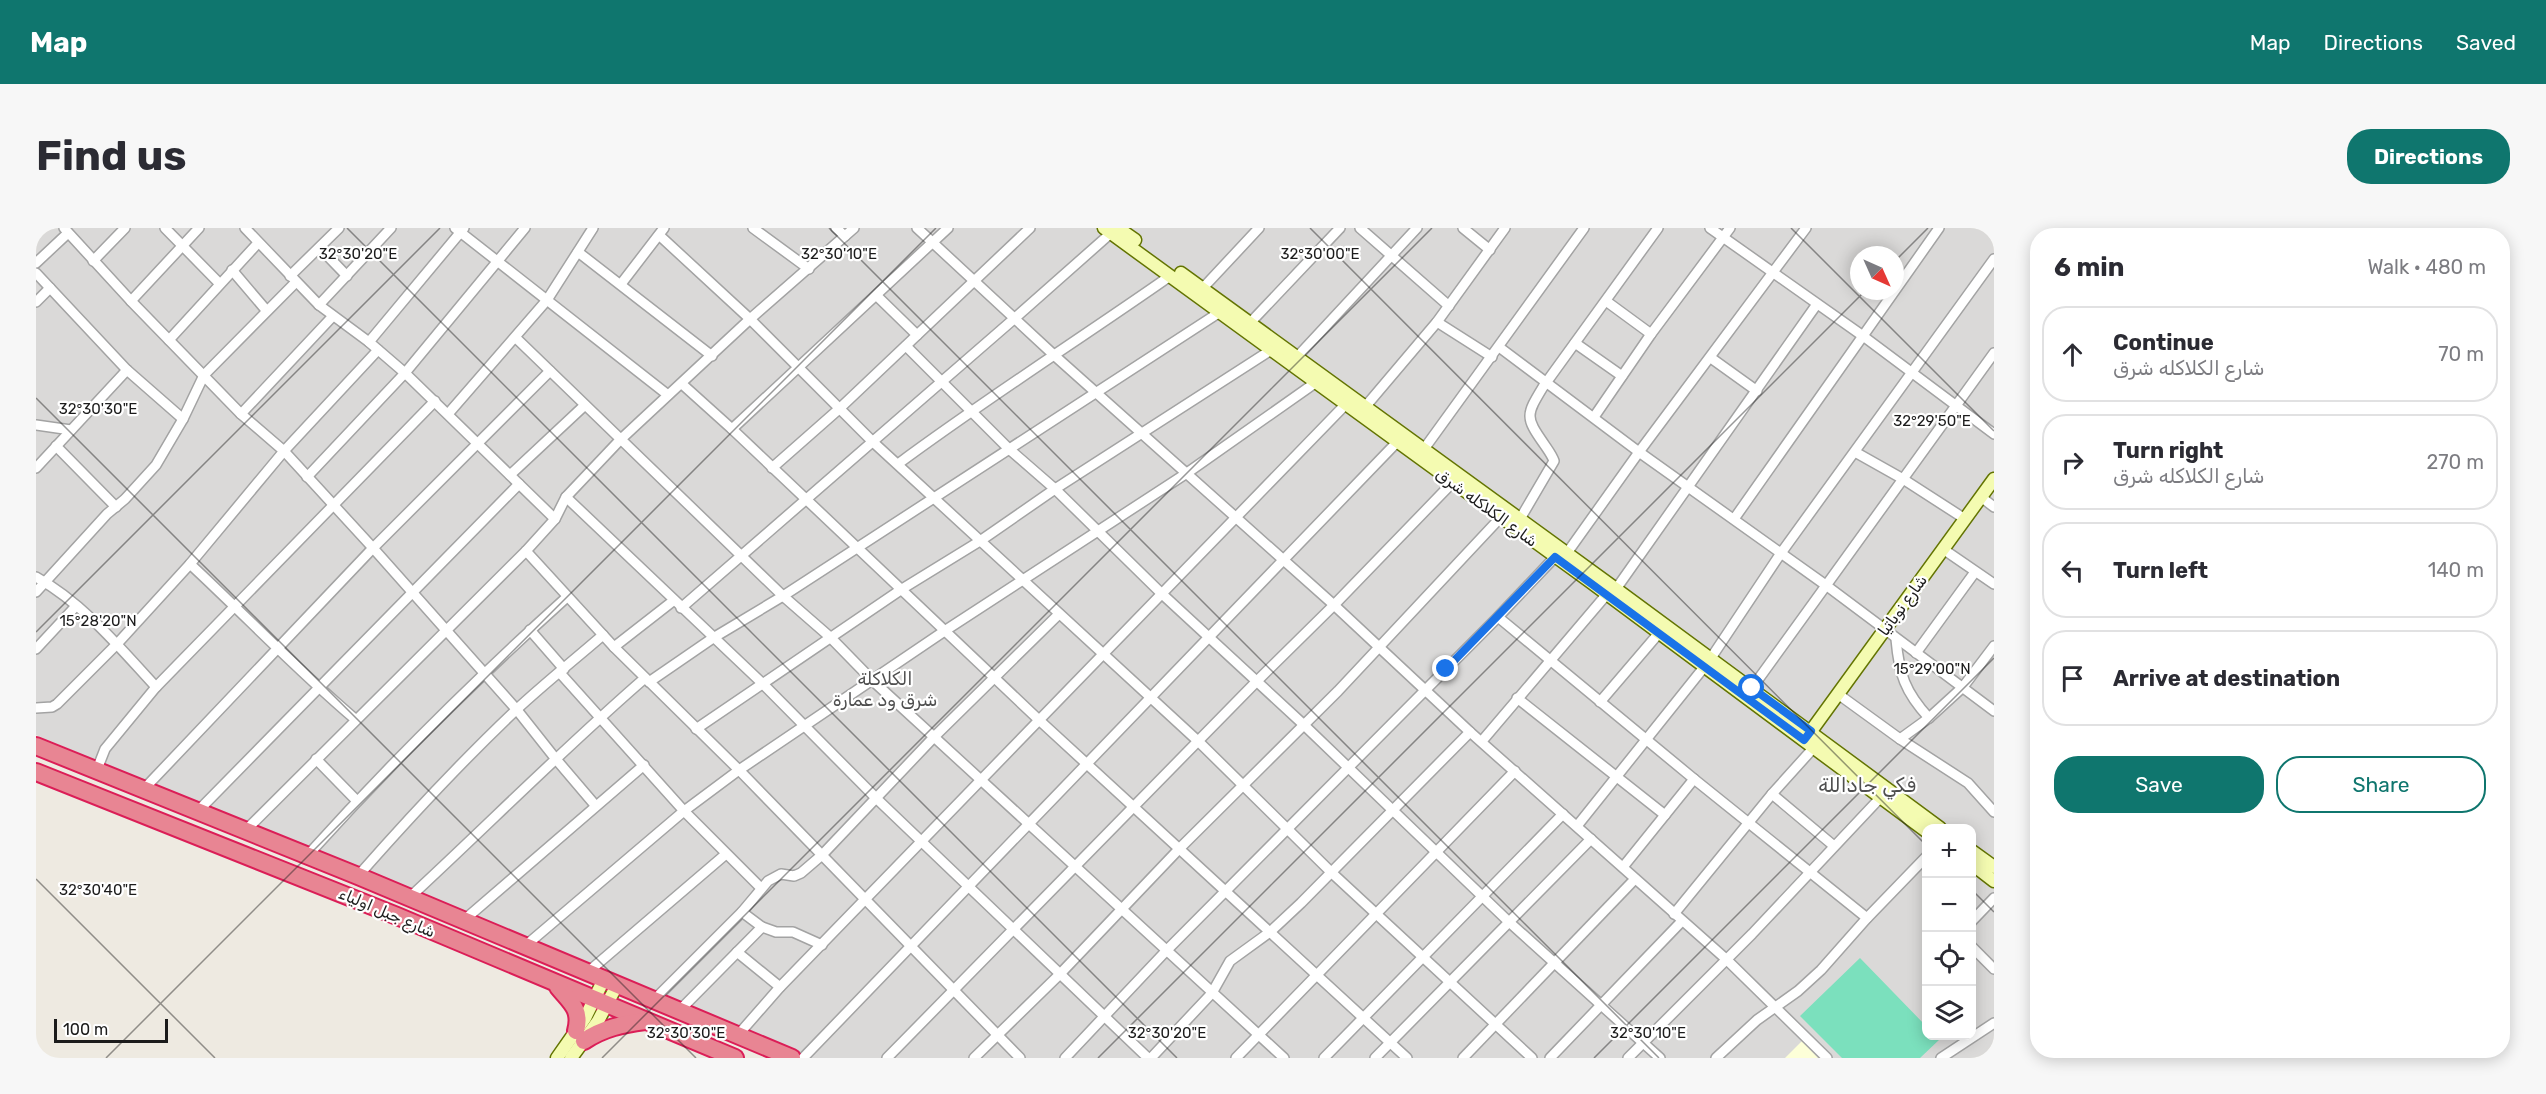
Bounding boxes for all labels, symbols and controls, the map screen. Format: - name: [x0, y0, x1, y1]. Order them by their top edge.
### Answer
- text: Map: [30, 26, 87, 59]
- text: Map: [2250, 30, 2291, 55]
- text: Directions: [2324, 30, 2423, 55]
- text: Saved: [2456, 30, 2516, 55]
- button: Directions: [2347, 129, 2510, 184]
- text: Find us: [36, 131, 187, 181]
- text: 32°30'20"E: [319, 245, 397, 263]
- text: 32°30'10"E: [801, 245, 877, 263]
- text: 32°30'00"E: [1280, 245, 1360, 263]
- north arrow: [1850, 246, 1904, 300]
- text: 6 min: [2054, 252, 2124, 283]
- text: Walk · 480 m: [2367, 255, 2486, 279]
- text: Continue: [2113, 329, 2214, 356]
- icon: ahead: [2056, 338, 2089, 371]
- text: 70 m: [2438, 342, 2484, 366]
- text: شارع الكلاكله شرق: [2113, 356, 2265, 380]
- text: 32°30'30"E: [59, 400, 137, 418]
- text: 32°29'50"E: [1893, 412, 1971, 430]
- text: Turn right: [2113, 437, 2223, 464]
- icon: right: [2056, 446, 2089, 479]
- text: 270 m: [2427, 450, 2484, 474]
- street label: شارع الكلاكله شرق: [1431, 464, 1541, 552]
- text: شارع الكلاكله شرق: [2113, 464, 2265, 488]
- icon: left: [2056, 554, 2089, 587]
- text: Turn left: [2113, 557, 2208, 584]
- text: 140 m: [2428, 558, 2484, 582]
- street label: شارع نوباتيا: [1874, 571, 1933, 641]
- text: 15°28'20"N: [59, 612, 137, 630]
- route end: [1432, 655, 1458, 681]
- text: 15°29'00"N: [1893, 660, 1971, 678]
- icon: arrive: [2056, 662, 2089, 695]
- text: Arrive at destination: [2113, 665, 2340, 692]
- district label: الكلاكلة شرق ود عمارة: [833, 668, 937, 711]
- route start: [1738, 674, 1764, 700]
- button: Save: [2054, 756, 2264, 813]
- button: Share: [2276, 756, 2486, 813]
- district label: فكي جاداللة: [1818, 773, 1916, 800]
- map controls: [1922, 824, 1976, 1040]
- button: +: [1922, 824, 1976, 878]
- button: −: [1922, 878, 1976, 932]
- text: 32°30'40"E: [59, 881, 137, 899]
- street label: شارع جبل اولياء: [335, 884, 438, 943]
- button: locate: [1922, 932, 1976, 986]
- button: layers: [1922, 986, 1976, 1040]
- scale bar: [54, 1016, 168, 1044]
- text: 100 m: [63, 1020, 108, 1039]
- text: 32°30'30"E: [647, 1024, 725, 1042]
- text: 32°30'20"E: [1128, 1024, 1206, 1042]
- text: 32°30'10"E: [1610, 1024, 1686, 1042]

